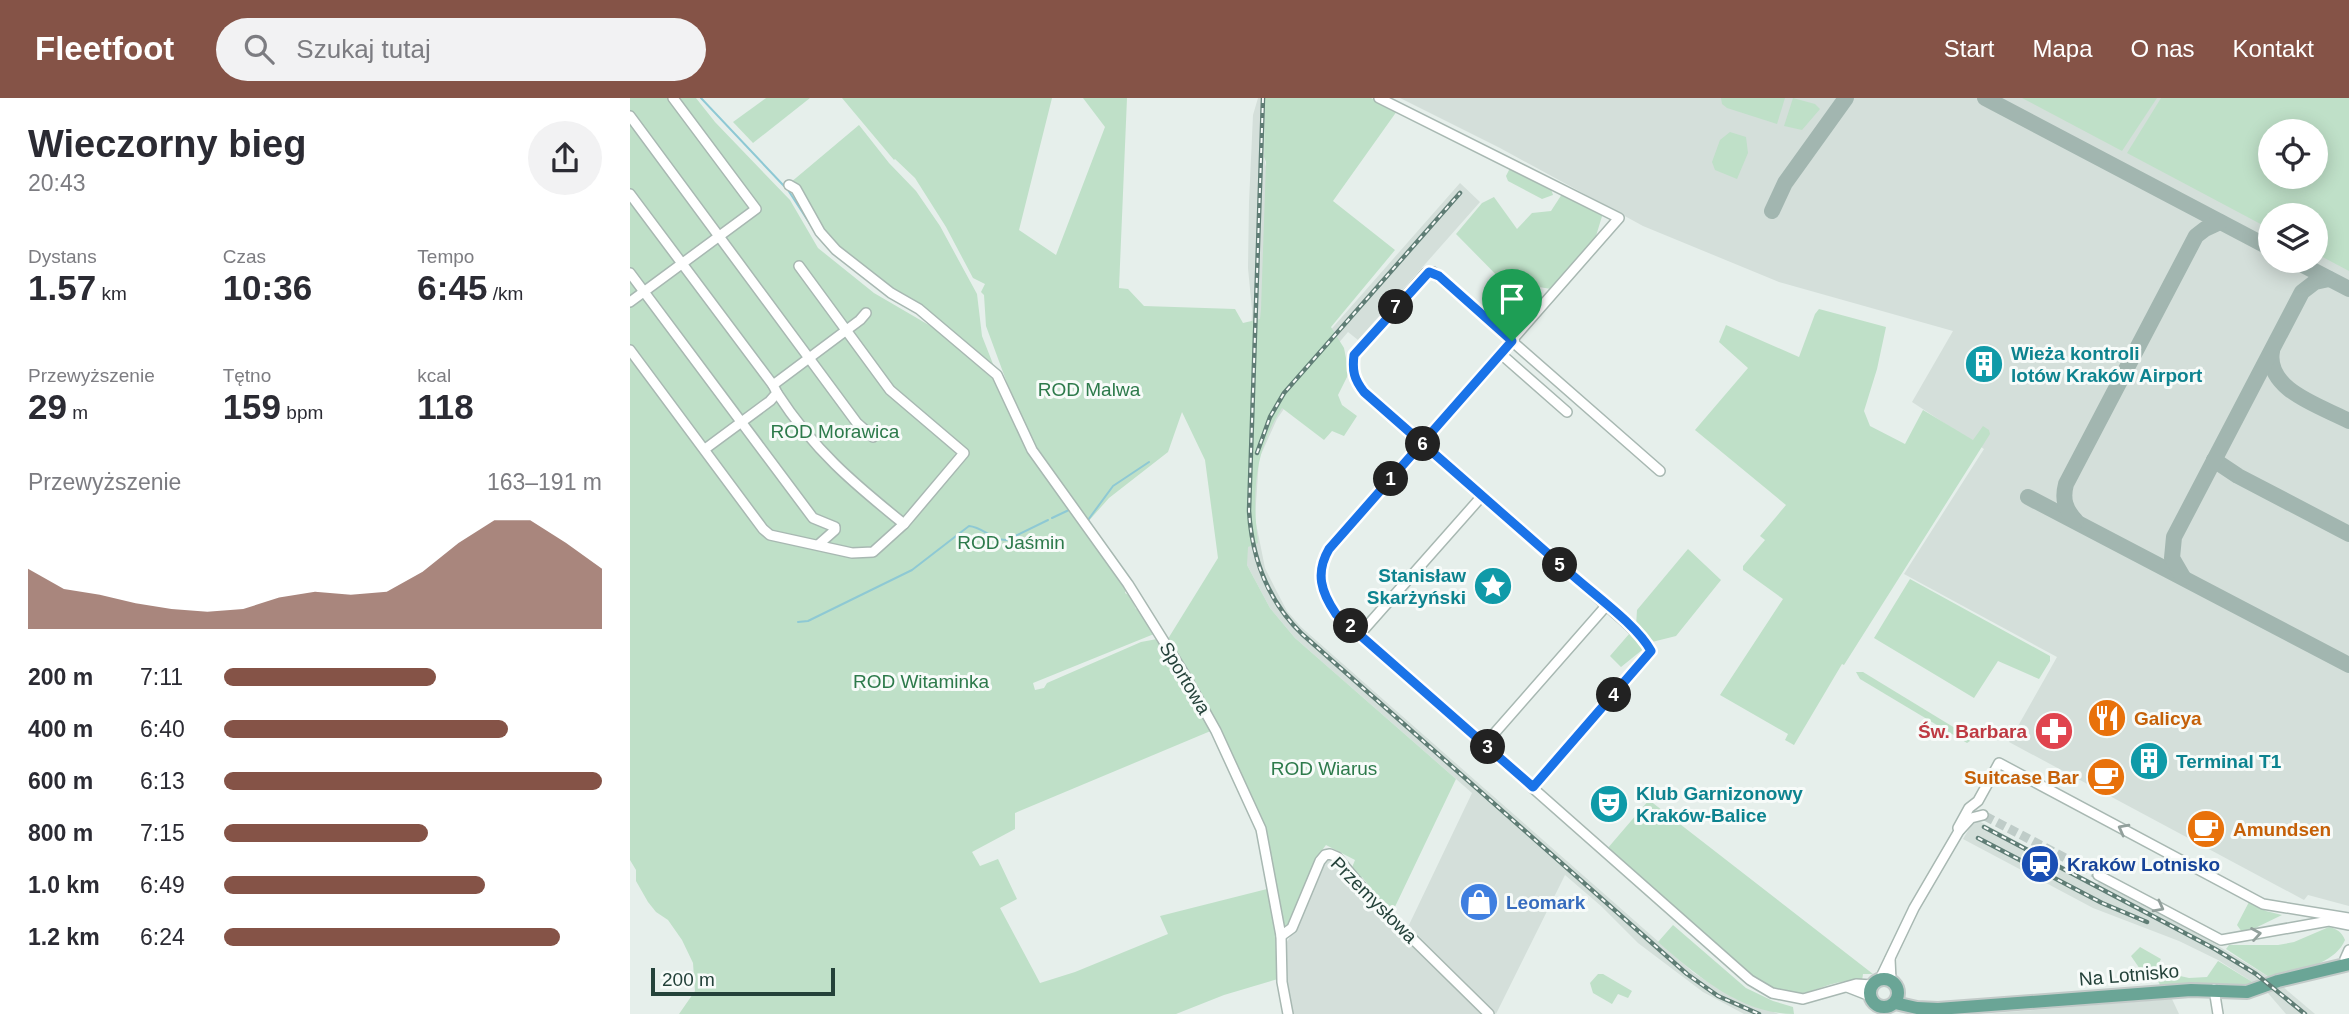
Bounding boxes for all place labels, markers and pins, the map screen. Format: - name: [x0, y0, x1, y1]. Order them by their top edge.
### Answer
- pin: [1482, 269, 1542, 341]
- pin: 7: [1378, 290, 1414, 325]
- building icon: Wieża kontroli lotów Kraków Airport: [1963, 343, 2005, 385]
- place label: Wieża kontroli lotów Kraków Airport: [2011, 343, 2203, 386]
- pin: 6: [1406, 426, 1440, 462]
- pin: 1: [1374, 462, 1408, 496]
- pin: 5: [1542, 547, 1578, 582]
- place label: Stanisław Skarżyński: [1367, 565, 1466, 608]
- place icon: Stanisław Skarżyński: [1472, 565, 1514, 607]
- pin: 2: [1334, 608, 1368, 644]
- pin: 4: [1597, 678, 1632, 712]
- restaurant icon: Galicya: [2086, 697, 2128, 739]
- place label: Galicya: [2134, 708, 2202, 729]
- pharmacy icon: Św. Barbara: [2033, 710, 2075, 752]
- place label: Św. Barbara: [1918, 721, 2027, 742]
- pin: 3: [1470, 730, 1506, 764]
- building icon: Terminal T1: [2128, 740, 2170, 782]
- place label: Terminal T1: [2176, 751, 2282, 772]
- cafe icon: Suitcase Bar: [2085, 756, 2127, 798]
- place label: Suitcase Bar: [1964, 767, 2080, 788]
- theatre icon: Klub Garnizonowy Kraków-Balice: [1588, 783, 1630, 825]
- place label: Klub Garnizonowy Kraków-Balice: [1636, 783, 1803, 826]
- cafe icon: Amundsen: [2185, 808, 2227, 850]
- place label: Amundsen: [2233, 819, 2331, 840]
- station icon: Kraków Lotnisko: [2019, 843, 2061, 885]
- place label: Kraków Lotnisko: [2067, 854, 2220, 875]
- shop icon: Leomark: [1458, 881, 1500, 923]
- place label: Leomark: [1506, 892, 1586, 913]

